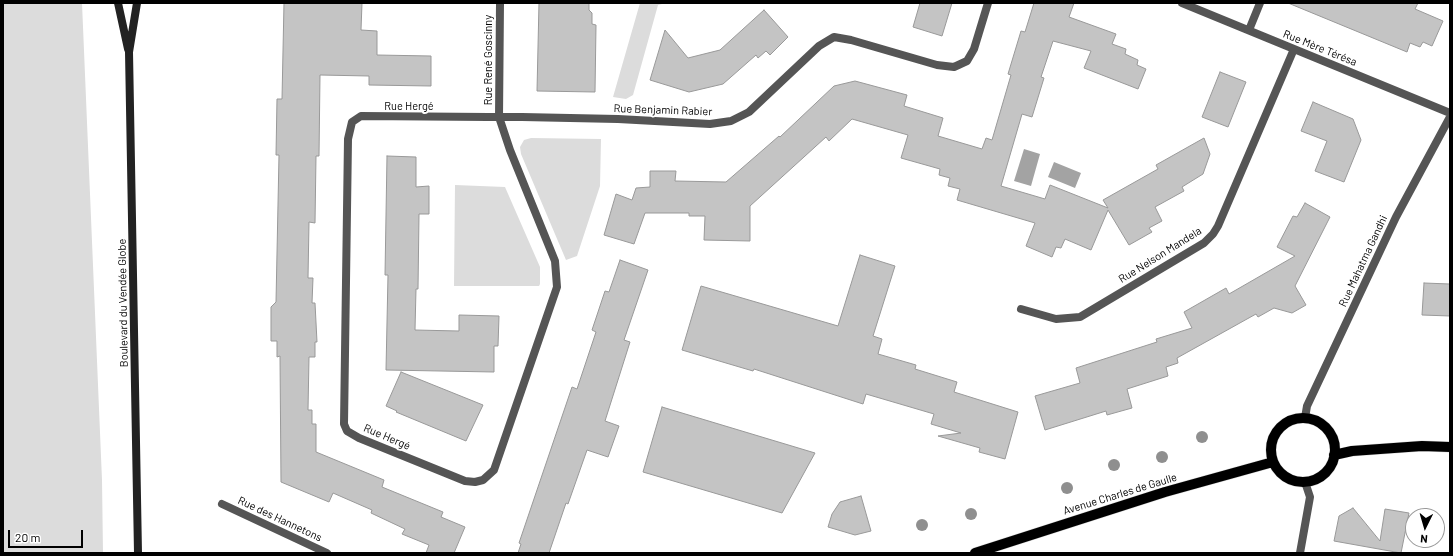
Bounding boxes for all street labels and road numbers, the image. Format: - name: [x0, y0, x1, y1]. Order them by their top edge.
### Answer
- street label: Rue René Goscinny: [481, 15, 495, 105]
- street label: Rue Mère Térésa: [1281, 27, 1359, 69]
- street label: Rue Hergé: [384, 99, 434, 113]
- street label: Rue Benjamin Rabier: [613, 102, 713, 118]
- street label: Rue Mahatma Gandhi: [1336, 213, 1390, 309]
- street label: Rue Nelson Mandela: [1116, 224, 1204, 286]
- street label: Boulevard du Vendée Globe: [115, 239, 131, 367]
- street label: Rue Hergé: [362, 421, 412, 453]
- street label: Avenue Charles de Gaulle: [1061, 470, 1179, 518]
- street label: Rue des Hannetons: [236, 494, 324, 544]

